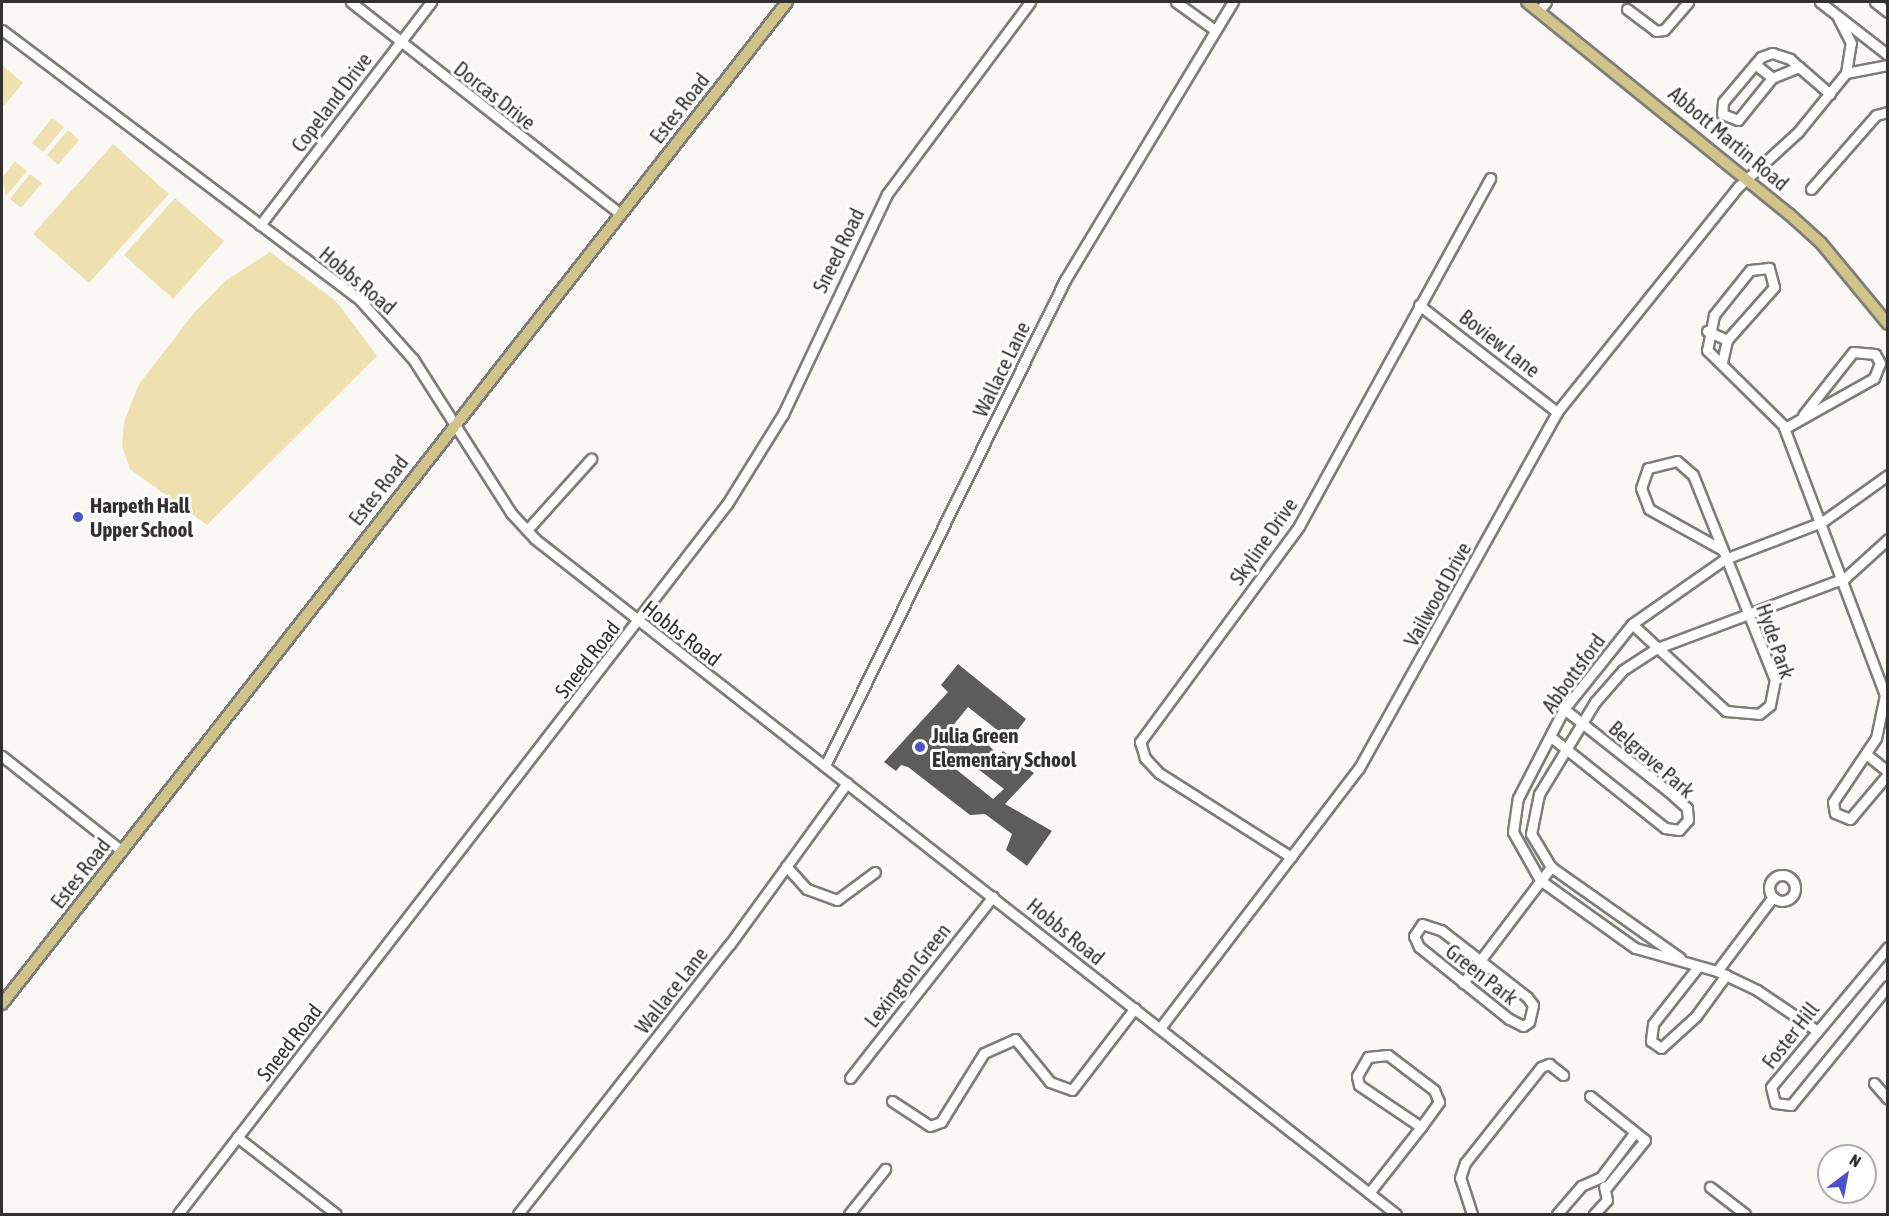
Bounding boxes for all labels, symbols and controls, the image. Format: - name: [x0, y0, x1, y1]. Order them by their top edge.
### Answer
- street label: Copeland Drive: [285, 47, 377, 157]
- street label: Dorcas Drive: [449, 55, 541, 135]
- street label: Estes Road: [644, 68, 714, 148]
- street label: Abbott Martin Road: [1664, 80, 1794, 196]
- street label: Sneed Road: [807, 204, 869, 296]
- street label: Hobbs Road: [315, 241, 401, 319]
- street label: Boview Lane: [1455, 304, 1545, 382]
- street label: Wallace Lane: [967, 317, 1035, 421]
- street label: Estes Road: [343, 450, 413, 530]
- place label: Harpeth Hall Upper School: [90, 492, 193, 542]
- street label: Skyline Drive: [1224, 493, 1302, 589]
- marker: Harpeth Hall Upper School: [71, 510, 85, 524]
- street label: Vailwood Drive: [1398, 537, 1476, 651]
- street label: Hobbs Road: [638, 595, 726, 671]
- street label: Hyde Park: [1751, 600, 1801, 682]
- street label: Sneed Road: [549, 615, 625, 703]
- street label: Abbottsford: [1536, 629, 1610, 717]
- street label: Belgrave Park: [1604, 715, 1700, 803]
- place label: Julia Green Elementary School: [932, 722, 1076, 772]
- marker: Julia Green Elementary School: [913, 740, 927, 754]
- street label: Estes Road: [45, 833, 115, 913]
- street label: Hobbs Road: [1022, 892, 1110, 970]
- street label: Lexington Green: [859, 918, 955, 1032]
- street label: Green Park: [1441, 938, 1523, 1010]
- street label: Wallace Lane: [629, 942, 713, 1038]
- street label: Foster Hill: [1756, 997, 1824, 1073]
- street label: Sneed Road: [251, 998, 327, 1086]
- north arrow: [1817, 1144, 1877, 1204]
- text: N: [1847, 1150, 1864, 1171]

